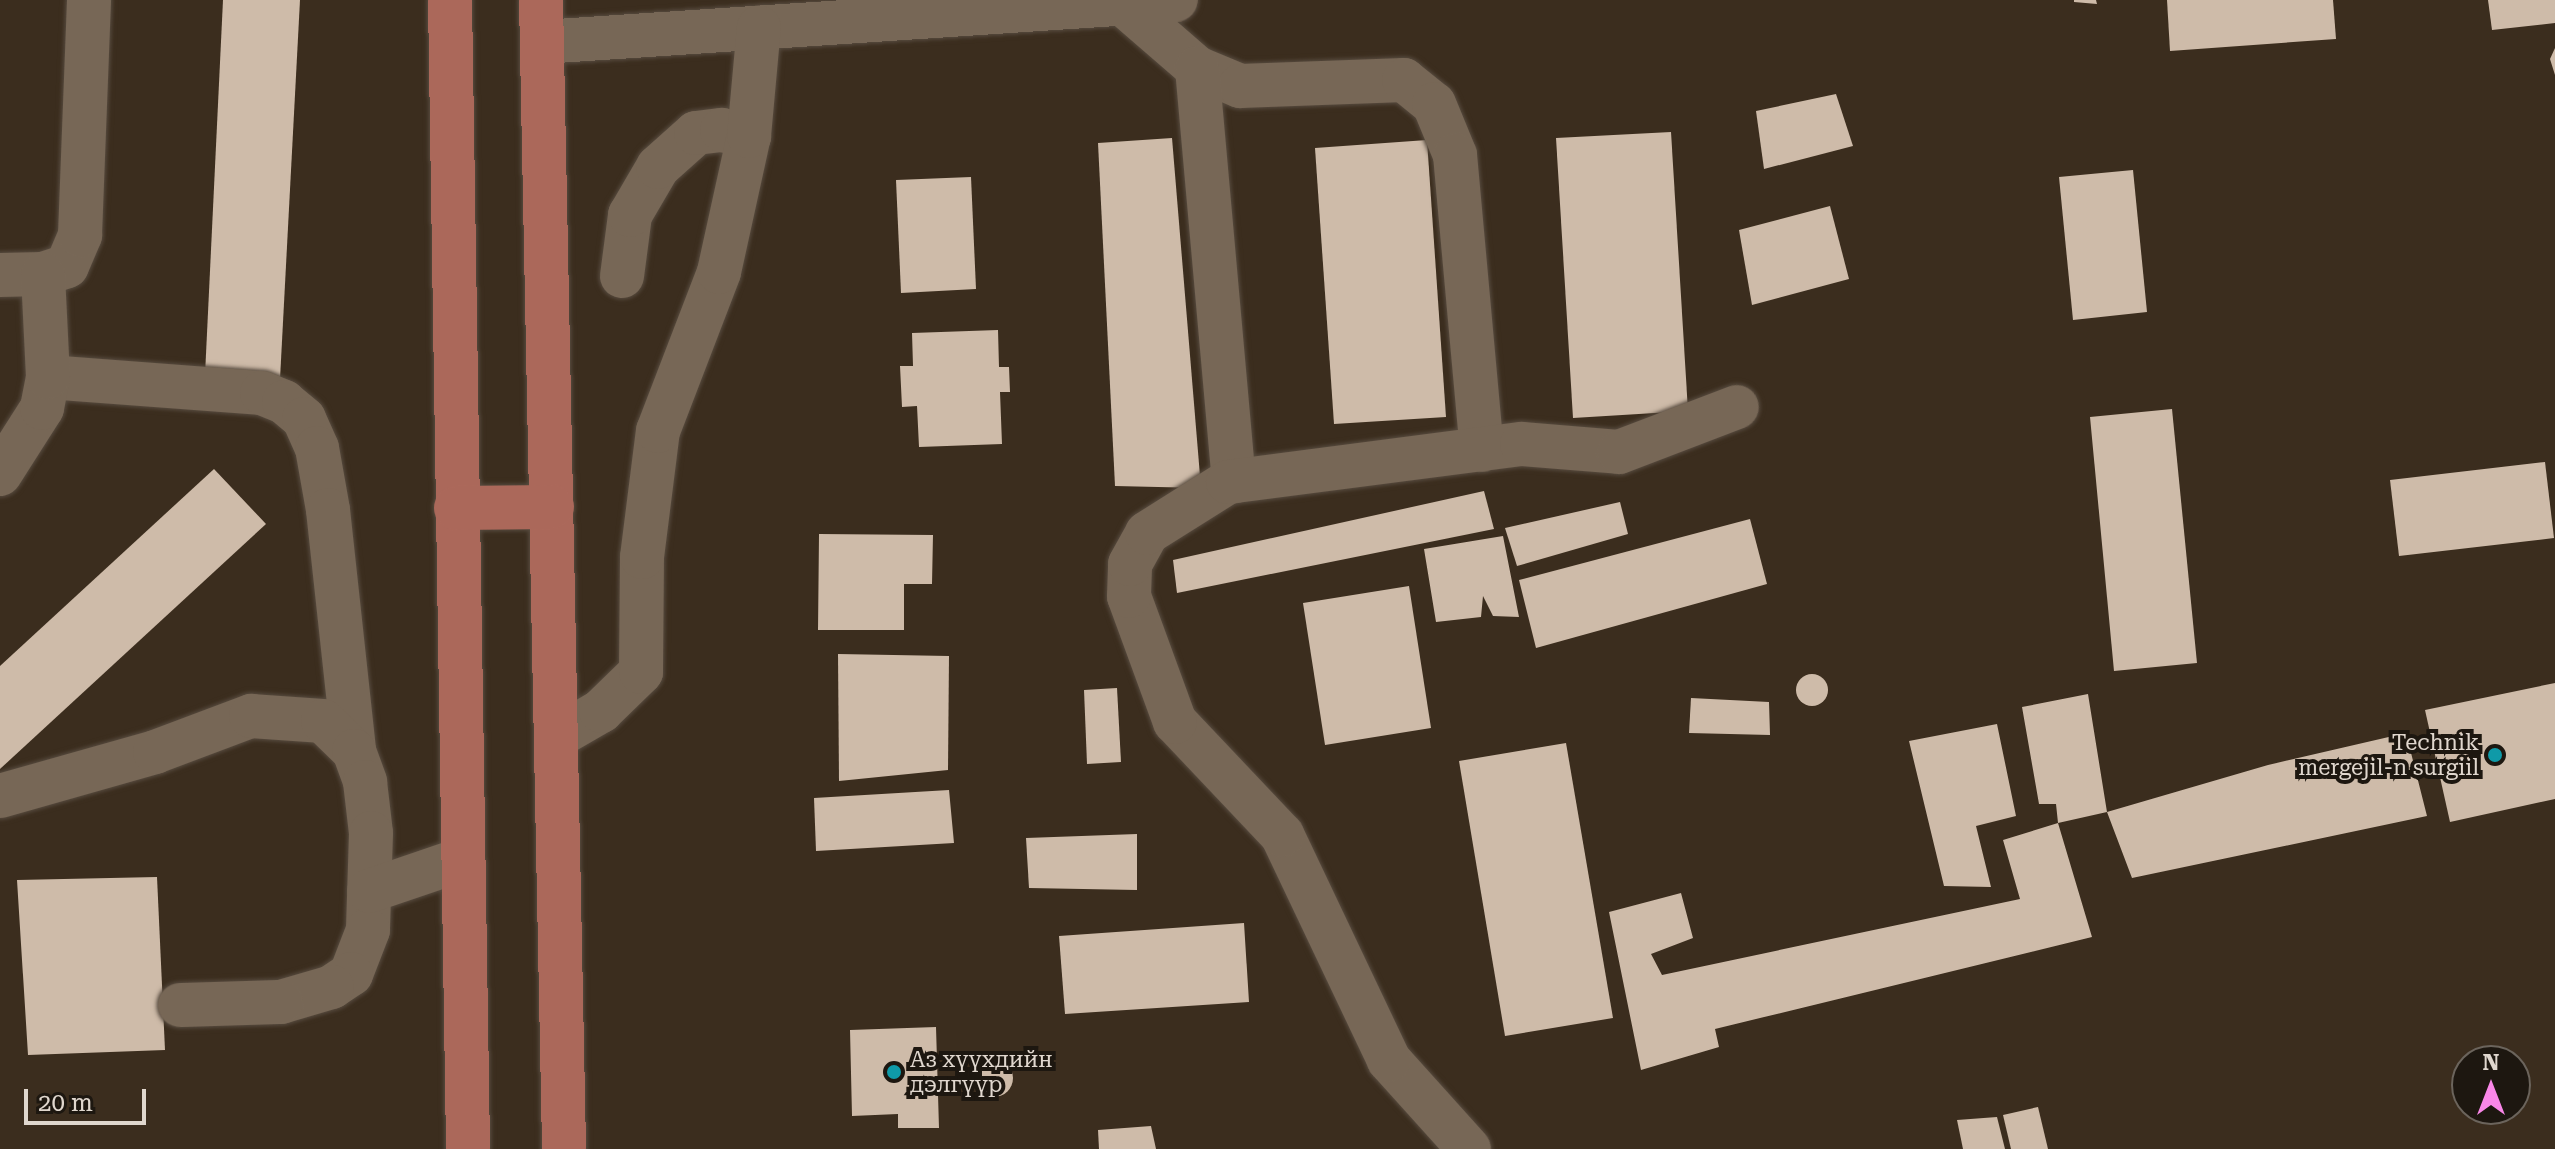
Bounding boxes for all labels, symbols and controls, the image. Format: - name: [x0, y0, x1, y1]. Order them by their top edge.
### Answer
- place label: Technik mergejil-n surgiil: [2298, 729, 2479, 780]
- marker: Technik mergejil-n surgiil: [2486, 746, 2504, 764]
- north arrow: [2451, 1045, 2531, 1125]
- place label: Аз хүүхдийн дэлгүүр: [910, 1046, 1053, 1098]
- text: N: [2483, 1050, 2499, 1075]
- marker: Аз хүүхдийн дэлгүүр: [885, 1063, 903, 1081]
- scale bar: [28, 1073, 150, 1123]
- text: 20 m: [38, 1089, 93, 1117]

